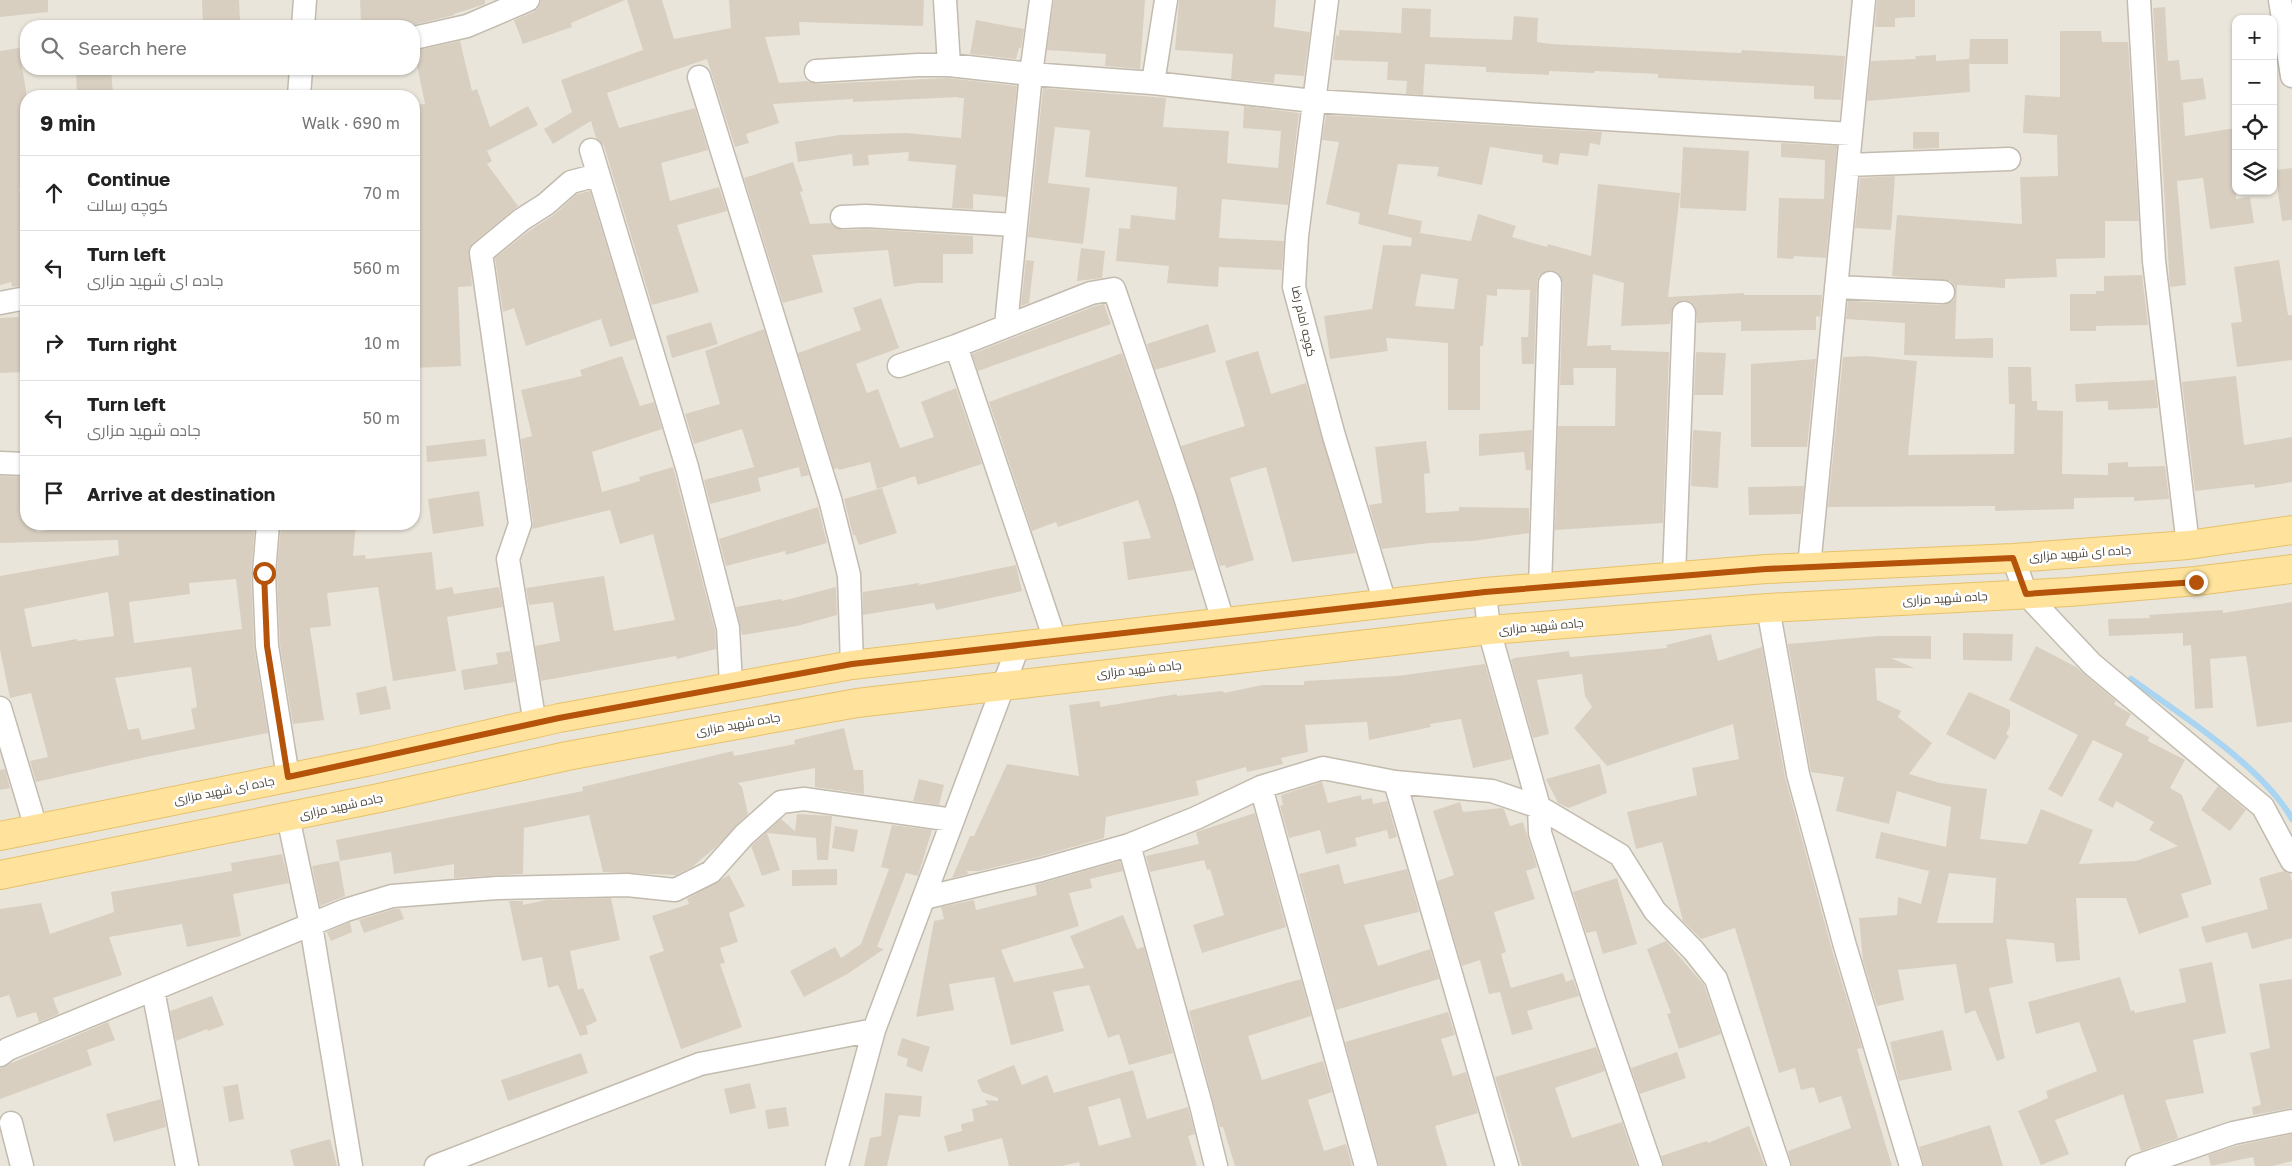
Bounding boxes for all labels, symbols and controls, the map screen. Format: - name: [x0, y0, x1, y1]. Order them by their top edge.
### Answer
- map controls: [2232, 15, 2277, 195]
- button: +: [2232, 15, 2277, 60]
- search box: [20, 20, 420, 75]
- icon: search: [38, 34, 66, 62]
- text: Search here: [78, 36, 187, 59]
- button: −: [2232, 60, 2277, 105]
- button: locate: [2232, 105, 2277, 150]
- text: 9 min: [40, 110, 95, 136]
- text: Walk · 690 m: [302, 113, 400, 133]
- button: layers: [2232, 150, 2277, 195]
- text: Continue: [87, 167, 170, 190]
- icon: ahead: [40, 179, 68, 207]
- text: 70 m: [363, 183, 400, 203]
- text: کوچه رسالت: [87, 195, 168, 215]
- text: Turn left: [87, 242, 166, 265]
- icon: left: [40, 254, 68, 282]
- text: 560 m: [353, 258, 400, 278]
- text: جاده ای شهید مزاری: [87, 270, 223, 290]
- street label: کوچه امام رضا: [1287, 284, 1319, 358]
- icon: right: [40, 329, 68, 357]
- text: Turn right: [87, 332, 177, 355]
- text: 10 m: [364, 333, 400, 353]
- text: Turn left: [87, 392, 166, 415]
- icon: left: [40, 404, 68, 432]
- text: 50 m: [363, 408, 400, 428]
- text: جاده شهید مزاری: [87, 420, 201, 440]
- icon: arrive: [40, 479, 68, 507]
- text: Arrive at destination: [87, 482, 275, 505]
- street label: جاده ای شهید مزاری: [2028, 542, 2132, 564]
- route start: [253, 562, 276, 585]
- route end: [2185, 571, 2208, 594]
- street label: جاده شهید مزاری: [1902, 588, 1988, 608]
- street label: جاده شهید مزاری: [1498, 615, 1584, 637]
- street label: جاده شهید مزاری: [1096, 657, 1182, 681]
- street label: جاده شهید مزاری: [695, 709, 781, 739]
- street label: جاده ای شهید مزاری: [172, 773, 276, 807]
- street label: جاده شهید مزاری: [298, 790, 384, 822]

